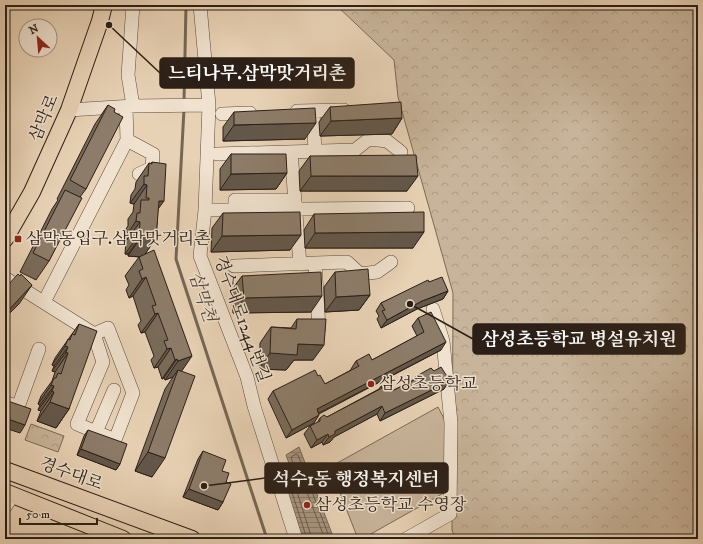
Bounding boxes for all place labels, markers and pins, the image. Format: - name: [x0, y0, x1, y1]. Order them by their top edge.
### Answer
- callout: 느티나무.삼막맛거리촌: [160, 58, 354, 88]
- place label: 삼막동입구.삼막맛거리촌: [26, 228, 211, 250]
- marker: 삼막동입구.삼막맛거리촌: [13, 234, 23, 244]
- callout: 삼성초등학교 병설유치원: [473, 324, 685, 354]
- place label: 삼성초등학교: [379, 373, 478, 395]
- marker: 삼성초등학교: [366, 379, 376, 389]
- callout: 석수1동 행정복지센터: [265, 463, 448, 493]
- place label: 삼성초등학교 수영장: [315, 494, 467, 516]
- marker: 삼성초등학교 수영장: [302, 500, 312, 510]

